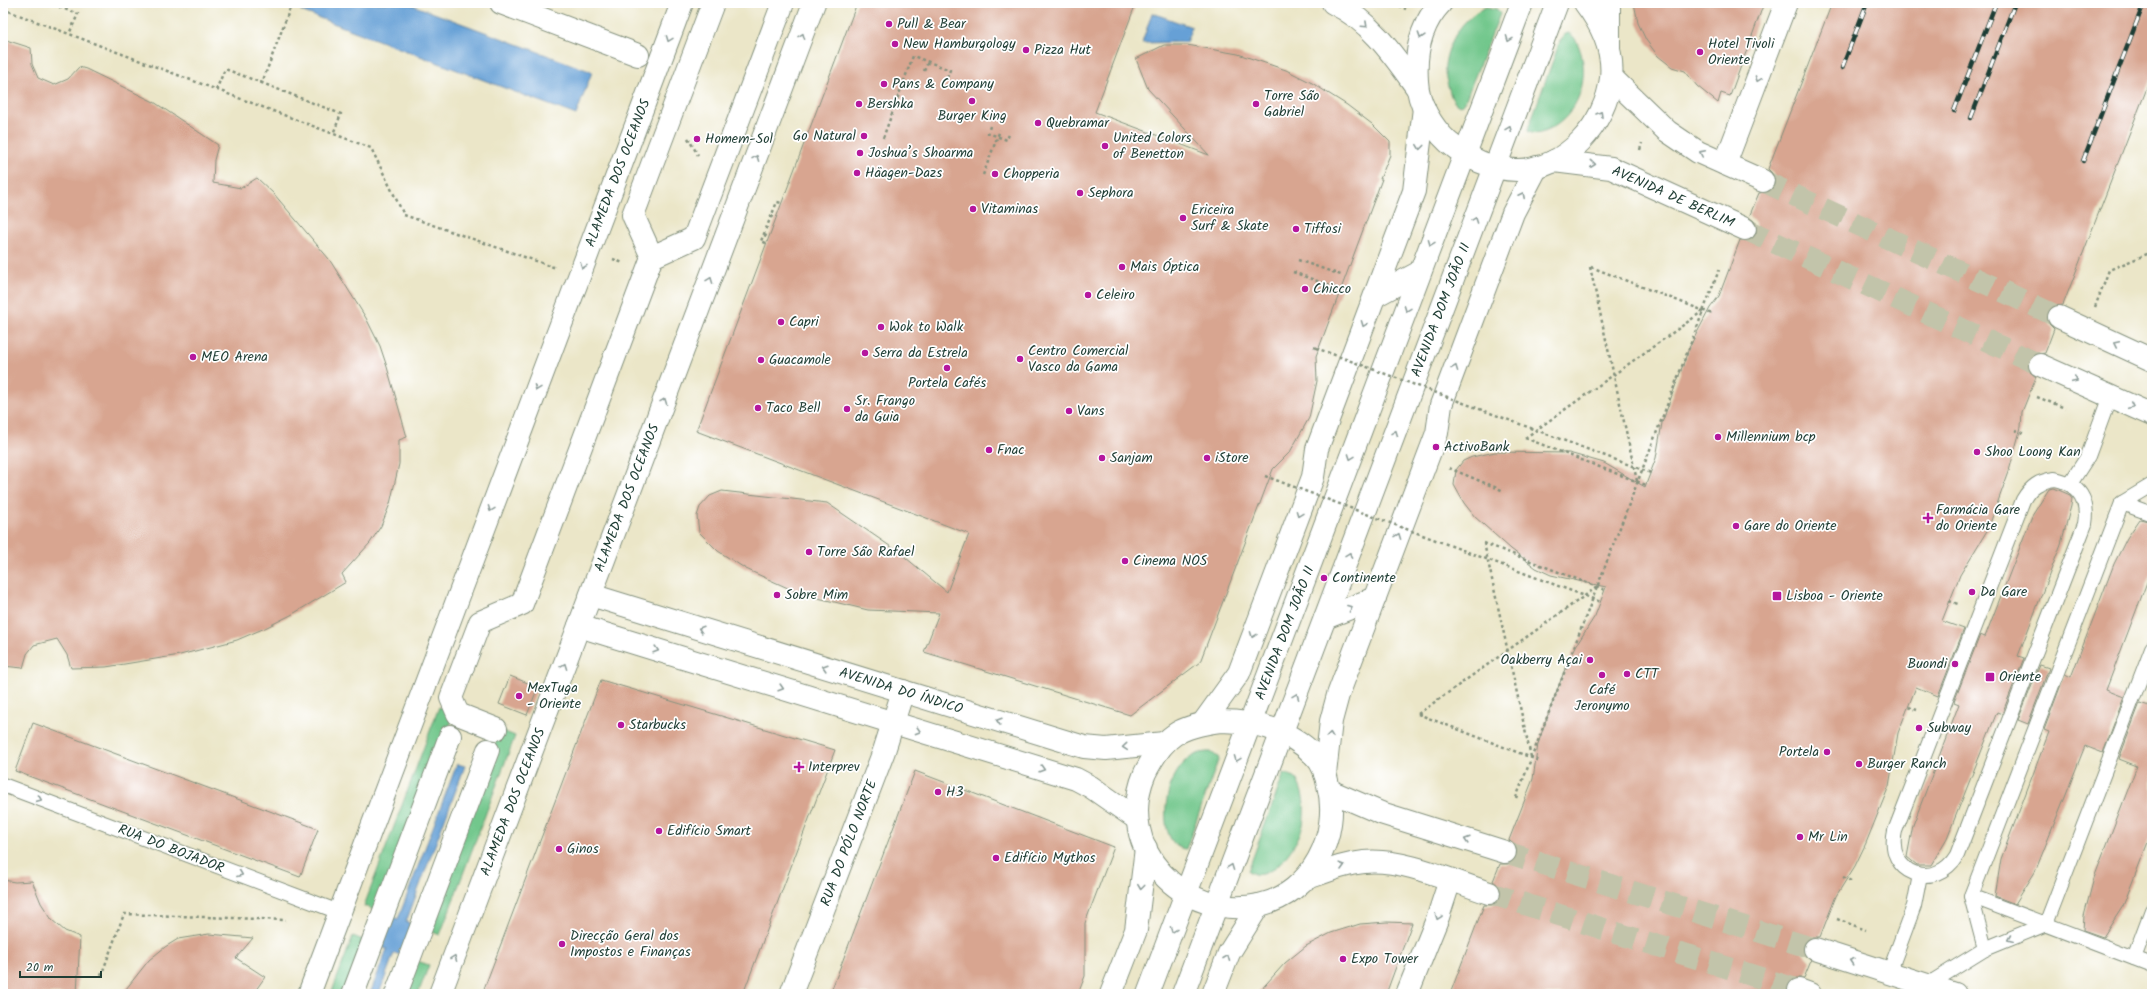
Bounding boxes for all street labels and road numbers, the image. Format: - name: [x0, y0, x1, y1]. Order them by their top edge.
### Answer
- street label: ALAMEDA DOS OCEANOS: [580, 95, 657, 250]
- street label: AVENIDA DE BERLIM: [1608, 160, 1738, 234]
- street label: AVENIDA DOM JOÃO II: [1405, 240, 1477, 380]
- street label: ALAMEDA DOS OCEANOS: [589, 420, 666, 575]
- street label: AVENIDA DOM JOÃO II: [1249, 563, 1321, 703]
- street label: AVENIDA DO ÍNDICO: [836, 662, 966, 720]
- street label: ALAMEDA DOS OCEANOS: [475, 724, 552, 879]
- street label: RUA DO PÓLO NORTE: [815, 776, 884, 909]
- street label: RUA DO BOJADOR: [115, 819, 227, 879]

